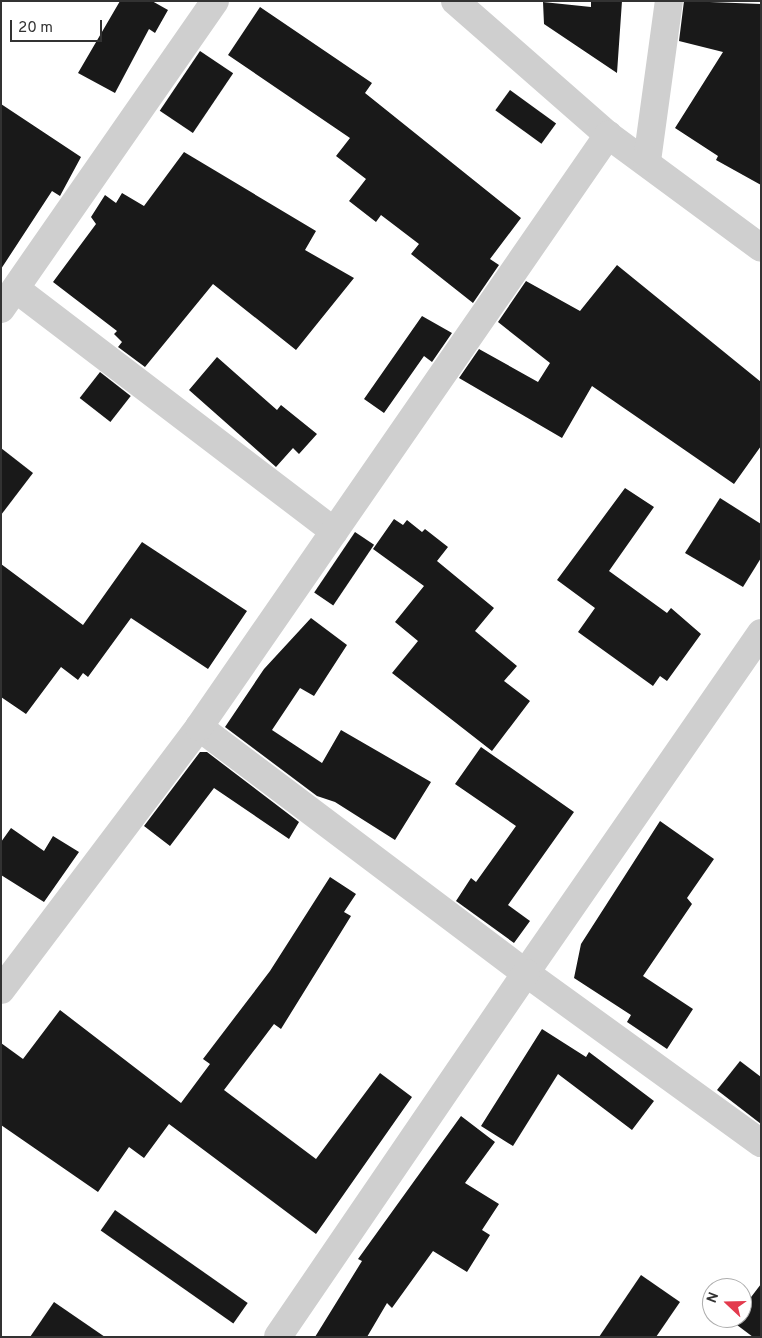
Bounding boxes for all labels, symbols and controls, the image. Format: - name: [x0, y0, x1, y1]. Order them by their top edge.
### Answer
- scale bar: [12, 10, 105, 42]
- text: 20 m: [18, 19, 53, 38]
- north arrow: [702, 1278, 752, 1328]
- text: N: [704, 1290, 723, 1306]

